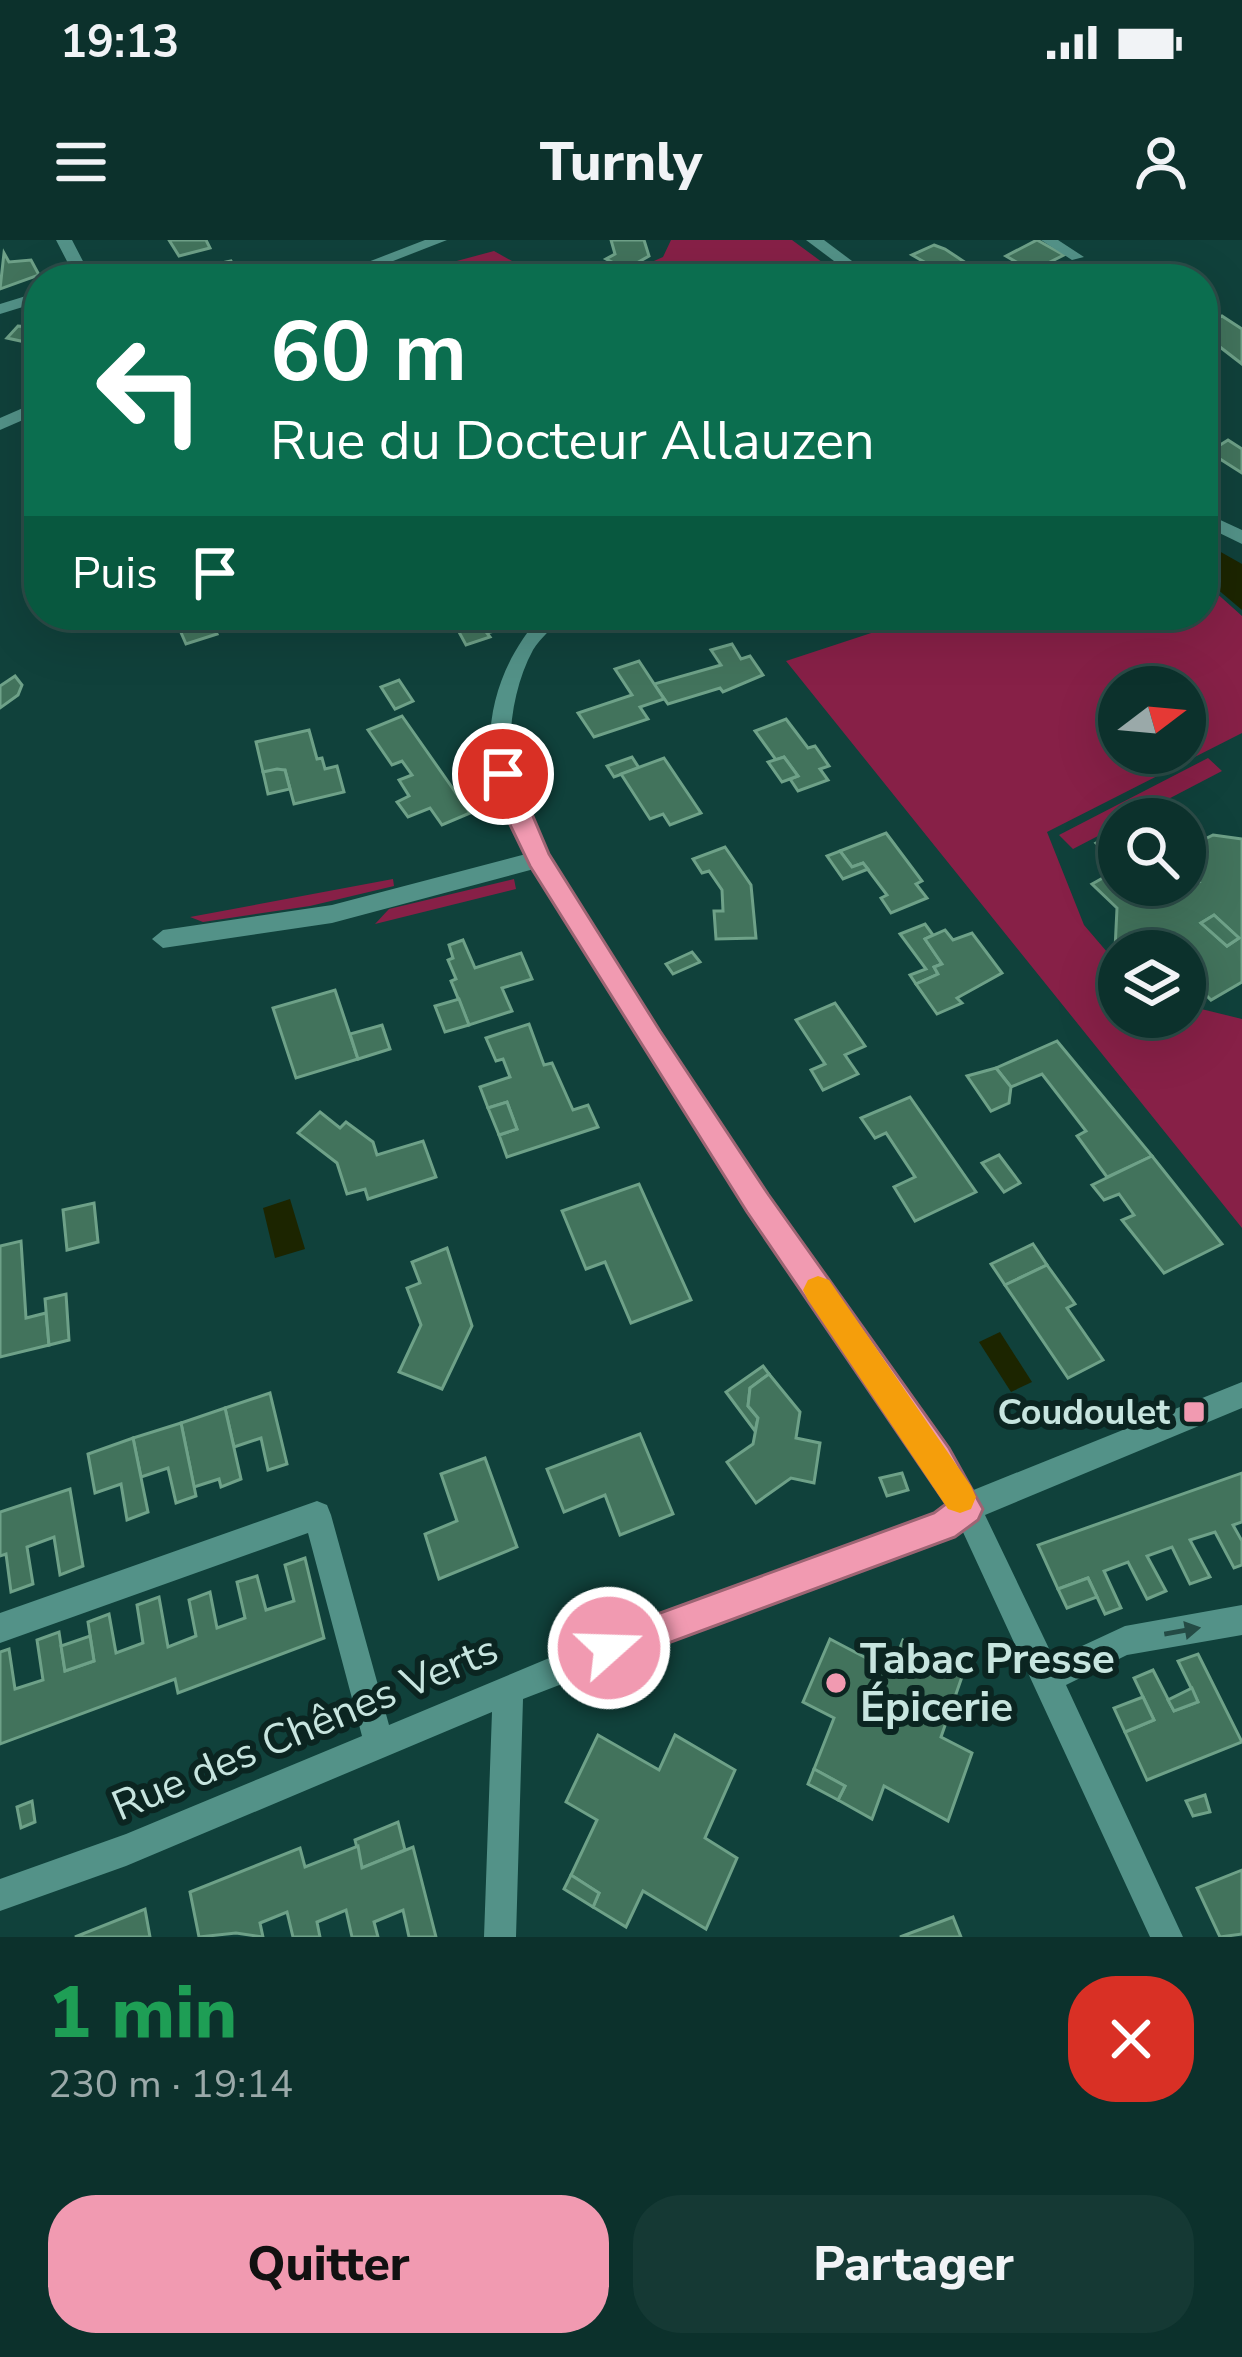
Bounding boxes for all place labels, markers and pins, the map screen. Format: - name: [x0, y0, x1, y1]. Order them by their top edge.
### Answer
- pin: [452, 723, 554, 825]
- place label: Coudoulet: [997, 1388, 1170, 1437]
- marker: Coudoulet: [1181, 1399, 1207, 1425]
- place label: Tabac Presse Épicerie: [860, 1631, 1115, 1736]
- marker: Tabac Presse Épicerie: [823, 1670, 849, 1696]

